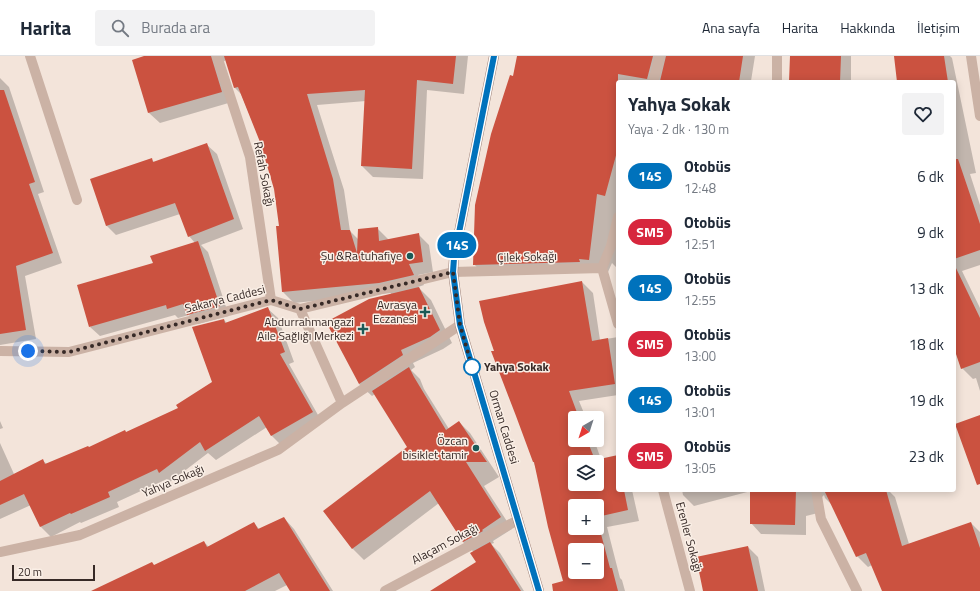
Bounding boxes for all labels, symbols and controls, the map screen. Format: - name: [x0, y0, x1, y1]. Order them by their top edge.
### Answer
- search box: [95, 10, 375, 46]
- text: Harita: [20, 13, 71, 42]
- text: Burada ara: [141, 16, 210, 39]
- icon: search: [109, 17, 131, 39]
- text: Ana sayfa: [702, 17, 760, 38]
- text: Harita: [782, 17, 818, 38]
- text: Hakkında: [840, 17, 895, 38]
- text: İletişim: [917, 17, 960, 38]
- text: Yahya Sokak: [628, 89, 730, 118]
- button: heart: [902, 93, 944, 135]
- text: Yaya · 2 dk · 130 m: [628, 119, 729, 139]
- street label: Refah Sokağı: [249, 140, 280, 208]
- text: Otobüs: [684, 155, 731, 178]
- text: 14S: [638, 165, 662, 186]
- text: 6 dk: [917, 165, 944, 188]
- text: 12:48: [684, 178, 716, 198]
- text: Otobüs: [684, 211, 731, 234]
- text: SM5: [636, 221, 664, 242]
- text: 9 dk: [917, 221, 944, 244]
- line badge: 14S: [434, 232, 480, 258]
- text: 14S: [445, 234, 469, 255]
- text: 12:51: [684, 234, 716, 254]
- place label: Şu &Ra tuhafiye: [321, 246, 402, 265]
- street label: Çilek Sokağı: [497, 246, 557, 267]
- marker: Şu &Ra tuhafiye: [405, 251, 415, 261]
- text: Otobüs: [684, 267, 731, 290]
- text: 14S: [638, 277, 662, 298]
- text: 13 dk: [909, 277, 944, 300]
- street label: Sakarya Caddesi: [183, 279, 267, 318]
- text: 12:55: [684, 290, 716, 310]
- place label: Avrasya Eczanesi: [373, 295, 417, 328]
- marker: Avrasya Eczanesi: [420, 307, 430, 317]
- place label: Abdurrahmangazi Aile Sağlığı Merkezi: [257, 312, 354, 345]
- marker: Abdurrahmangazi Aile Sağlığı Merkezi: [357, 323, 369, 335]
- text: Otobüs: [684, 323, 731, 346]
- text: SM5: [636, 333, 664, 354]
- text: 18 dk: [909, 333, 944, 356]
- your location: [18, 341, 38, 361]
- text: 13:00: [684, 346, 716, 366]
- place label: Yahya Sokak: [484, 357, 550, 376]
- marker: Yahya Sokak: [463, 358, 481, 376]
- text: Otobüs: [684, 379, 731, 402]
- street label: Orman Caddesi: [484, 387, 525, 466]
- text: 14S: [638, 389, 662, 410]
- text: 19 dk: [909, 389, 944, 412]
- text: 13:01: [684, 402, 716, 422]
- north arrow: [568, 411, 604, 447]
- map controls: [568, 411, 604, 579]
- place label: Özcan bisiklet tamir: [402, 431, 468, 464]
- text: Otobüs: [684, 435, 731, 458]
- marker: Özcan bisiklet tamir: [471, 443, 481, 453]
- text: SM5: [636, 445, 664, 466]
- text: 23 dk: [909, 445, 944, 468]
- button: layers: [568, 455, 604, 491]
- text: 13:05: [684, 458, 716, 478]
- street label: Yahya Sokağı: [139, 459, 207, 502]
- button: +: [568, 499, 604, 535]
- street label: Erenler Sokağı: [671, 500, 708, 574]
- street label: Alaçam Sokağı: [408, 518, 482, 569]
- button: −: [568, 543, 604, 579]
- scale bar: [12, 563, 95, 582]
- text: 20 m: [18, 564, 42, 580]

